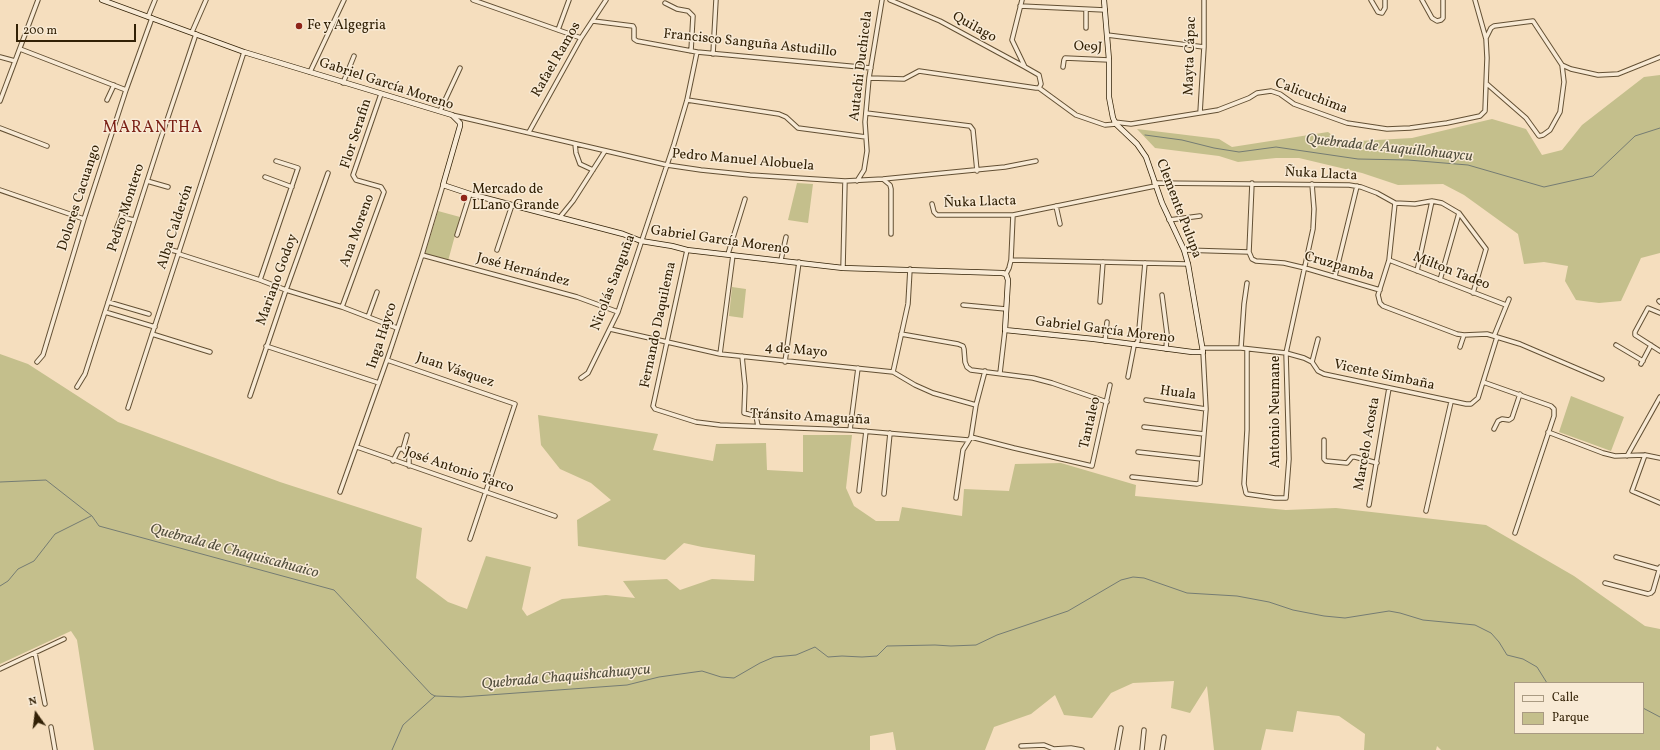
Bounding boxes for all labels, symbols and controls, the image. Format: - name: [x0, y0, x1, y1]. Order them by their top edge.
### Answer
- street label: Quilago: [949, 9, 999, 47]
- street label: Autachi Duchicela: [847, 10, 877, 122]
- scale bar: [18, 16, 138, 42]
- street label: Mayta Cápac: [1181, 16, 1201, 96]
- place label: Fe y Algegria: [307, 18, 386, 34]
- street label: Rafael Ramos: [529, 19, 585, 101]
- marker: Fe y Algegria: [294, 21, 304, 31]
- text: 200 m: [23, 23, 57, 39]
- street label: Francisco Sanguña Astudillo: [662, 27, 838, 61]
- street label: Oe9J: [1073, 39, 1103, 57]
- street label: Gabriel García Moreno: [317, 55, 455, 115]
- street label: Calicuchima: [1272, 75, 1350, 119]
- street label: Flor Serafin: [338, 97, 376, 171]
- district label: MARANTHA: [103, 119, 203, 139]
- water label: Quebrada de Auquillohuaycu: [1305, 131, 1473, 167]
- street label: Dolores Cacuango: [55, 143, 105, 253]
- street label: Pedro Manuel Alobuela: [671, 146, 815, 176]
- street label: Clemente Pulupa: [1151, 157, 1205, 261]
- street label: Pedro Montero: [105, 162, 149, 254]
- street label: Ñuka Llacta: [1284, 165, 1358, 185]
- place label: Mercado de LLano Grande: [472, 182, 559, 214]
- street label: Alba Calderón: [154, 183, 198, 271]
- street label: Ana Moreno: [337, 192, 379, 270]
- marker: Mercado de LLano Grande: [459, 193, 469, 203]
- street label: Ñuka Llacta: [943, 193, 1017, 213]
- street label: Gabriel García Moreno: [649, 223, 791, 259]
- street label: Mariano Godoy: [254, 232, 302, 328]
- street label: Nicolás Sanguña: [588, 233, 640, 333]
- street label: Cruzpamba: [1302, 249, 1376, 285]
- street label: José Hernández: [475, 250, 571, 292]
- street label: Milton Tadeo: [1410, 250, 1492, 294]
- street label: Fernando Daquilema: [637, 260, 681, 390]
- street label: Inga Hayco: [364, 301, 402, 371]
- street label: Gabriel García Moreno: [1034, 314, 1176, 348]
- street label: 4 de Mayo: [764, 340, 828, 362]
- street label: Juan Vásquez: [414, 350, 496, 392]
- street label: Antonio Neumane: [1268, 356, 1284, 468]
- street label: Vicente Simbaña: [1332, 357, 1436, 395]
- street label: Huala: [1159, 383, 1197, 405]
- street label: Tantaleo: [1077, 395, 1105, 451]
- street label: Marcelo Acosta: [1352, 396, 1384, 492]
- street label: Tránsito Amaguaña: [749, 406, 871, 430]
- street label: José Antonio Tarco: [402, 444, 516, 498]
- water label: Quebrada de Chaquiscahuaico: [148, 521, 320, 583]
- water label: Quebrada Chaquishcahuaycu: [481, 662, 651, 694]
- legend: [1514, 682, 1644, 734]
- text: Calle: [1552, 690, 1579, 706]
- north arrow: [16, 694, 56, 734]
- text: N: [27, 694, 39, 710]
- text: Parque: [1552, 710, 1589, 726]

